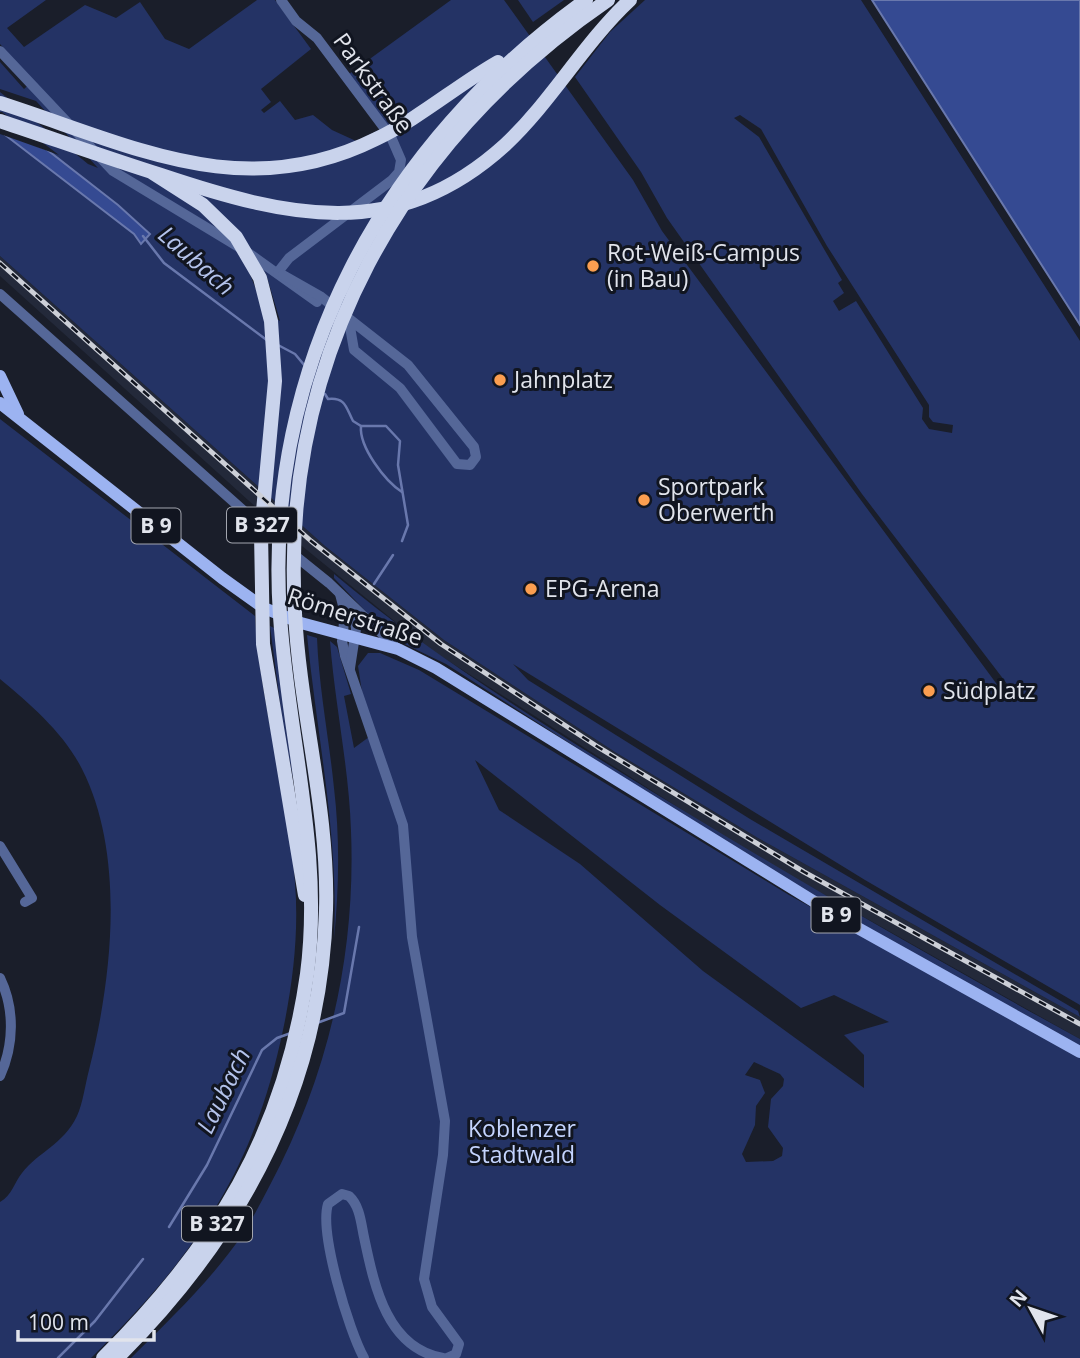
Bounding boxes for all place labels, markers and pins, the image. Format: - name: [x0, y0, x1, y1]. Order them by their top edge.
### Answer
- place label: Rot-Weiß-Campus (in Bau): [607, 236, 800, 294]
- marker: Rot-Weiß-Campus (in Bau): [585, 258, 601, 274]
- place label: Jahnplatz: [512, 363, 613, 395]
- marker: Jahnplatz: [492, 372, 508, 388]
- place label: Sportpark Oberwerth: [658, 470, 775, 528]
- marker: Sportpark Oberwerth: [636, 492, 652, 508]
- place label: EPG-Arena: [545, 572, 659, 604]
- marker: EPG-Arena: [523, 581, 539, 597]
- place label: Südplatz: [943, 674, 1035, 706]
- marker: Südplatz: [921, 683, 937, 699]

